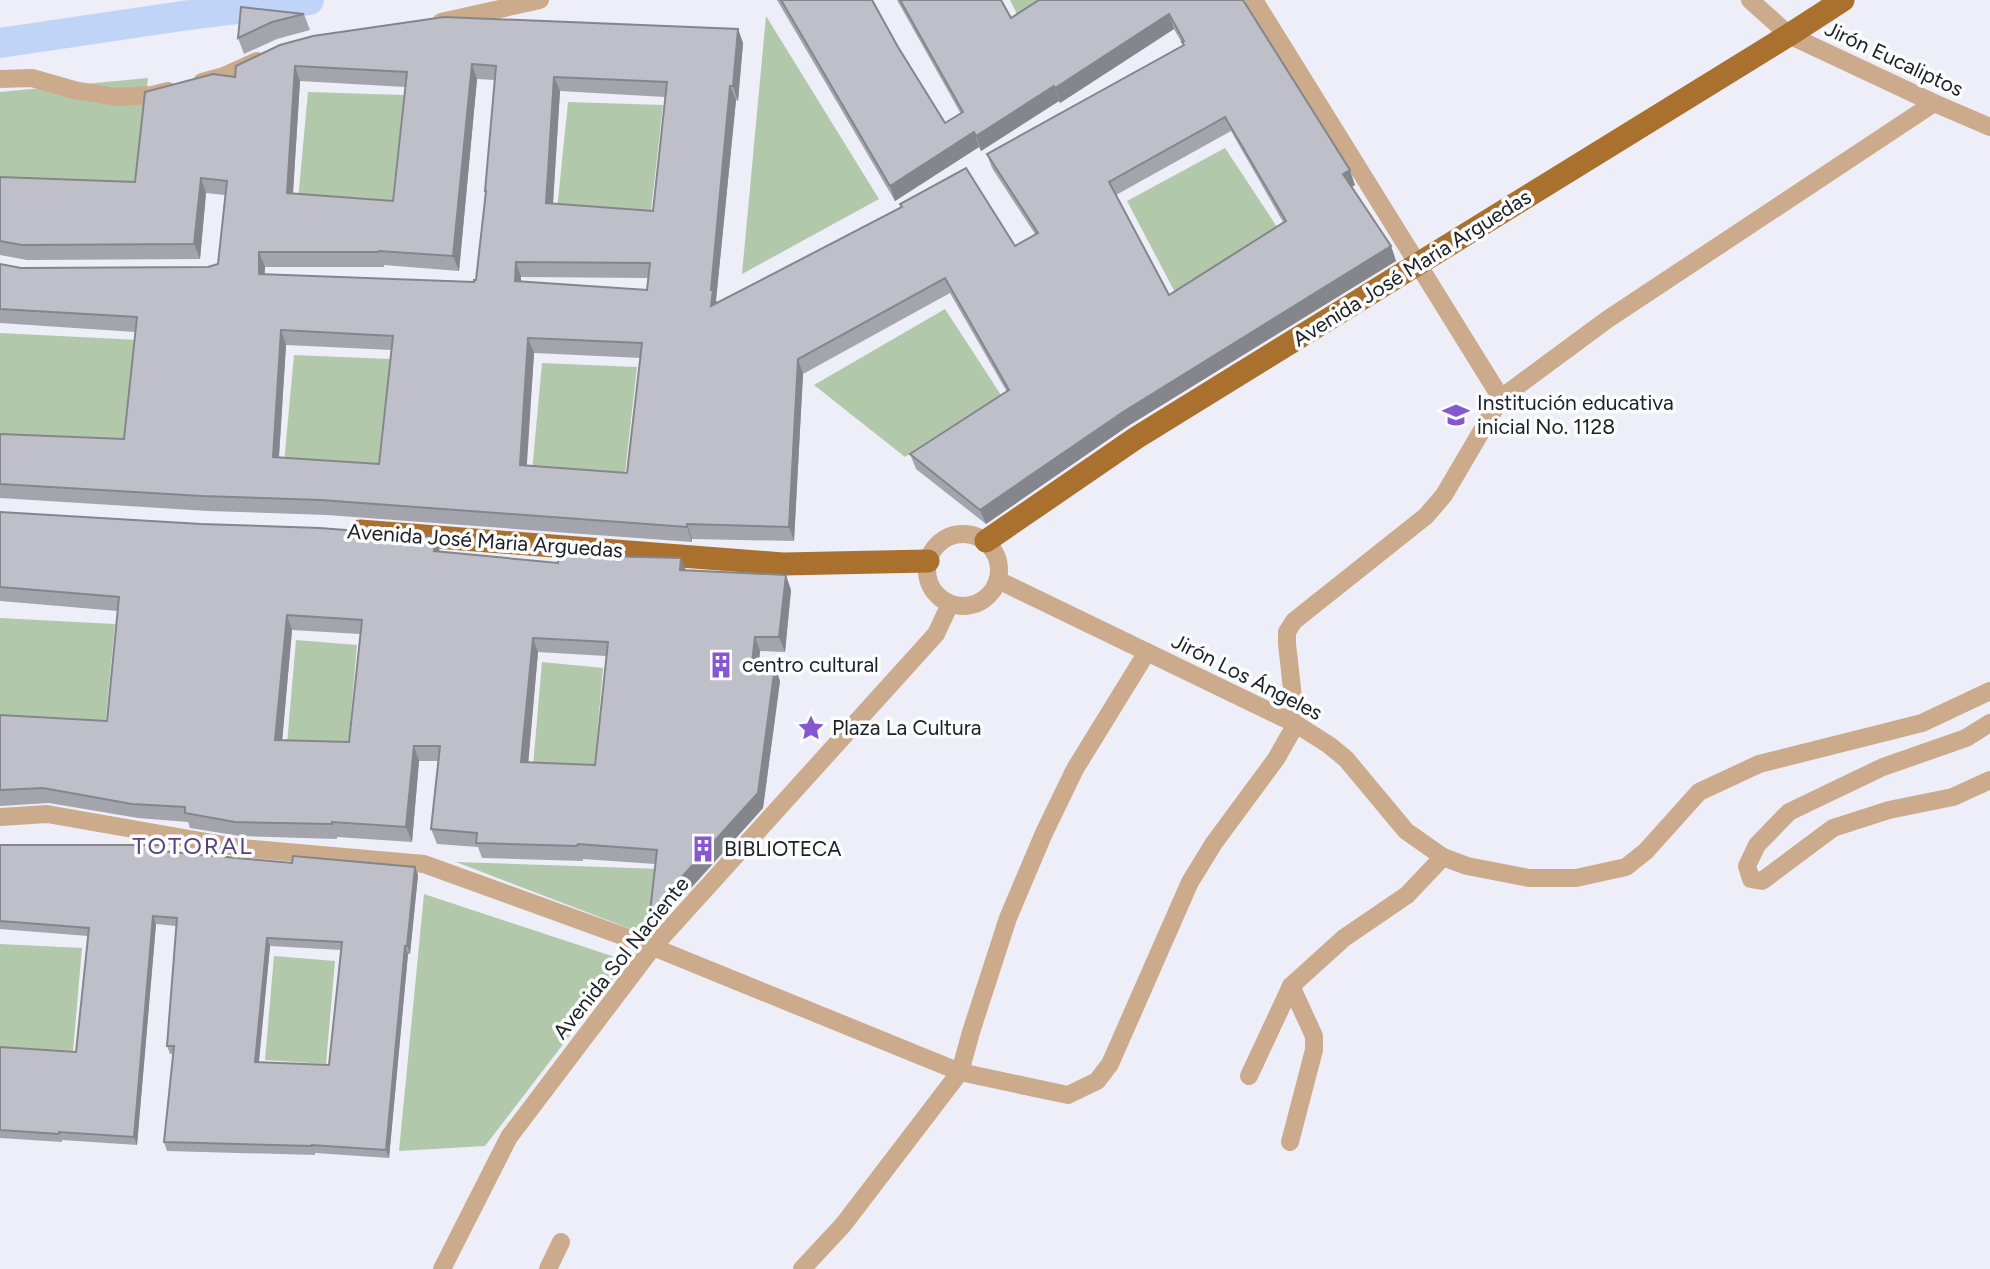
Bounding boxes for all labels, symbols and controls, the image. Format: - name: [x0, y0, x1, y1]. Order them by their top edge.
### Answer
- street label: Jirón Eucaliptos: [1821, 16, 1967, 102]
- street label: Avenida José Maria Arguedas: [1288, 184, 1536, 351]
- place label: Institución educativa inicial No. 1128: [1477, 390, 1674, 439]
- school or university icon: Institución educativa inicial No. 1128: [1441, 400, 1471, 430]
- street label: Avenida José Maria Arguedas: [346, 518, 624, 563]
- street label: Jirón Los Ángeles: [1168, 628, 1327, 725]
- building icon: centro cultural: [706, 650, 736, 680]
- place label: centro cultural: [742, 652, 879, 677]
- place icon: Plaza La Cultura: [796, 713, 826, 743]
- place label: Plaza La Cultura: [832, 715, 981, 740]
- district label: TOTORAL: [132, 831, 254, 860]
- building icon: BIBLIOTECA: [688, 834, 718, 864]
- place label: BIBLIOTECA: [724, 836, 841, 861]
- street label: Avenida Sol Naciente: [547, 872, 694, 1044]

